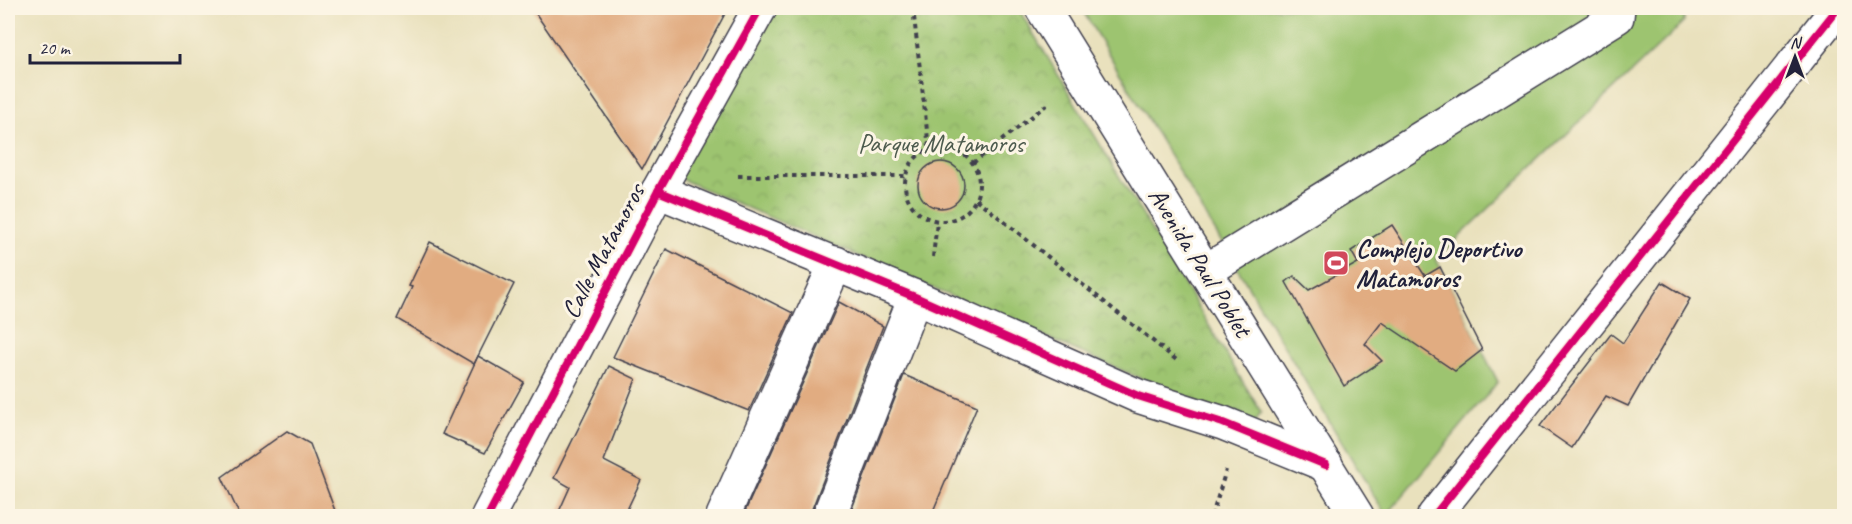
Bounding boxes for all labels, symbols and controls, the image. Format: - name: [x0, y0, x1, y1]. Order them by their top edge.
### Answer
- scale bar: [30, 27, 180, 65]
- north arrow: [1765, 27, 1825, 87]
- text: N: [1790, 33, 1803, 53]
- text: 20 m: [39, 37, 72, 59]
- park label: Parque Matamoros: [858, 127, 1026, 160]
- street label: Calle Matamoros: [554, 176, 653, 324]
- street label: Avenida Paul Poblet: [1141, 181, 1260, 345]
- place label: Complejo Deportivo Matamoros: [1356, 232, 1523, 295]
- sports icon: Complejo Deportivo Matamoros: [1321, 248, 1351, 278]

